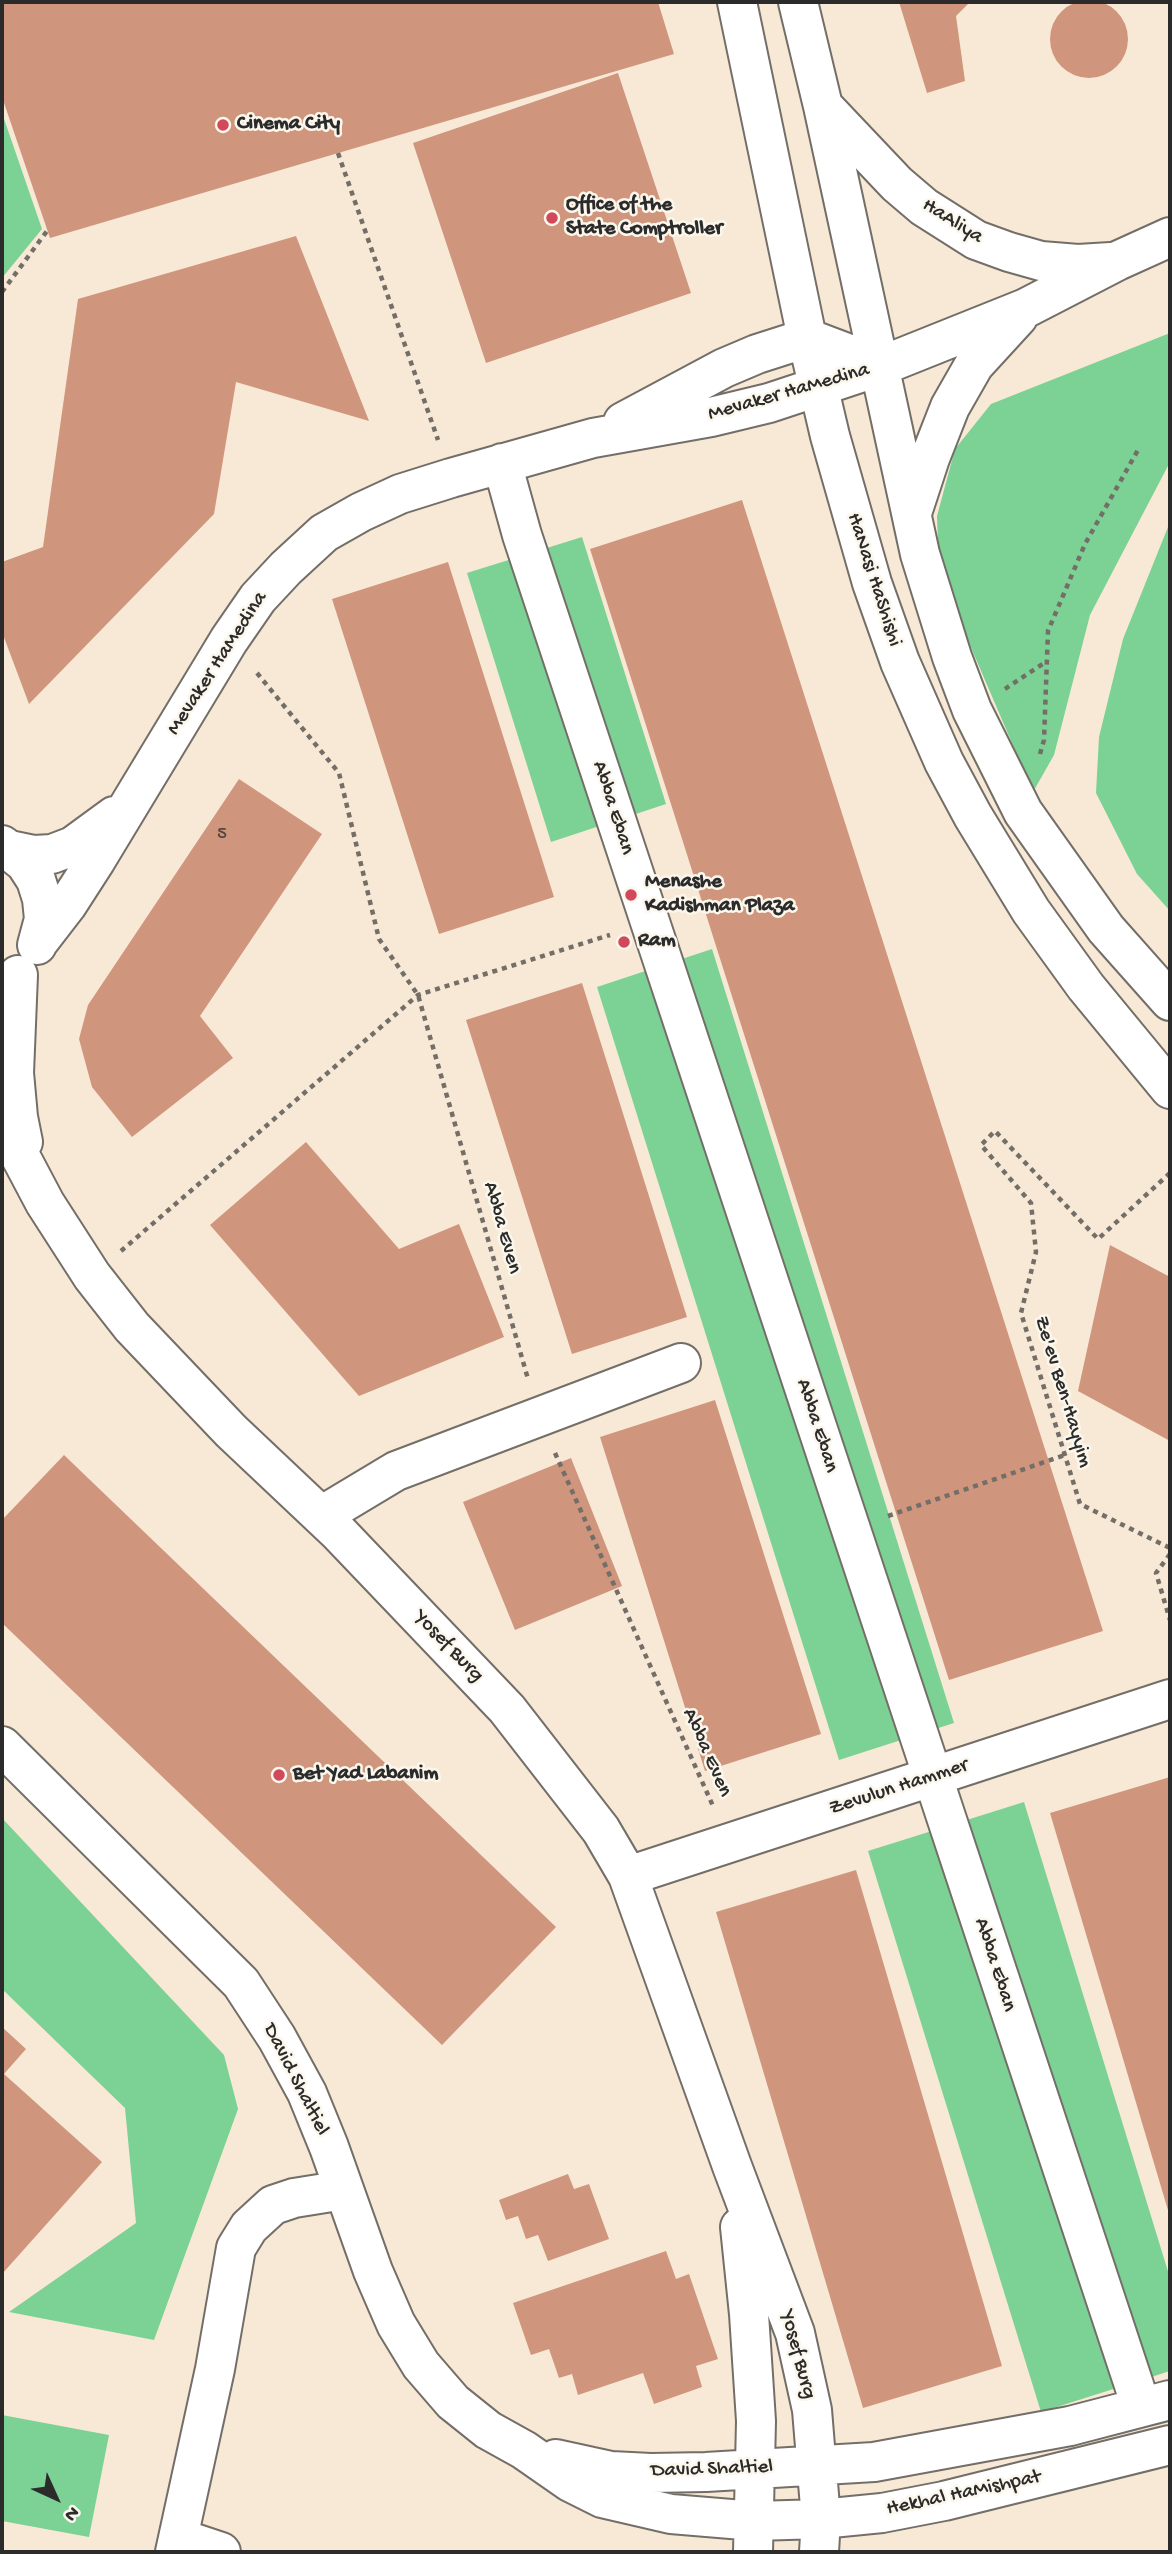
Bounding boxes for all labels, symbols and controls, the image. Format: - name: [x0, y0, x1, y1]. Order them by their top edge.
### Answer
- place label: Cinema City: [237, 112, 340, 138]
- marker: Cinema City: [215, 117, 231, 133]
- place label: Office of the State Comptroller: [566, 193, 722, 243]
- street label: HaAliya: [917, 194, 987, 250]
- marker: Office of the State Comptroller: [544, 210, 560, 226]
- street label: Mevaker HaMedina: [706, 358, 872, 428]
- street label: HaNasi HaShishi: [840, 510, 906, 650]
- street label: Mevaker HaMedina: [162, 587, 274, 741]
- street label: Abba Eban: [585, 758, 639, 858]
- house number: 5: [217, 824, 227, 846]
- place label: Menashe Kadishman Plaza: [645, 870, 794, 920]
- marker: Menashe Kadishman Plaza: [623, 887, 639, 903]
- place label: Ram: [638, 929, 676, 955]
- marker: Ram: [616, 934, 632, 950]
- street label: Abba Even: [476, 1179, 526, 1277]
- street label: Ze'ev Ben-Hayyim: [1027, 1313, 1097, 1471]
- street label: Abba Eban: [789, 1376, 843, 1476]
- street label: Yosef Burg: [407, 1606, 489, 1688]
- street label: Abba Even: [675, 1705, 737, 1801]
- street label: Zevulun Hammer: [826, 1754, 972, 1822]
- place label: Bet Yad Labanim: [293, 1762, 438, 1788]
- marker: Bet Yad Labanim: [271, 1767, 287, 1783]
- street label: Abba Eban: [967, 1915, 1021, 2015]
- street label: David Shaltiel: [256, 2020, 334, 2140]
- street label: Yosef Burg: [773, 2308, 821, 2402]
- street label: David Shaltiel: [650, 2455, 774, 2485]
- north arrow: [21, 2463, 91, 2533]
- street label: Hekhal HaMishpat: [885, 2465, 1043, 2523]
- text: N: [59, 2501, 84, 2526]

